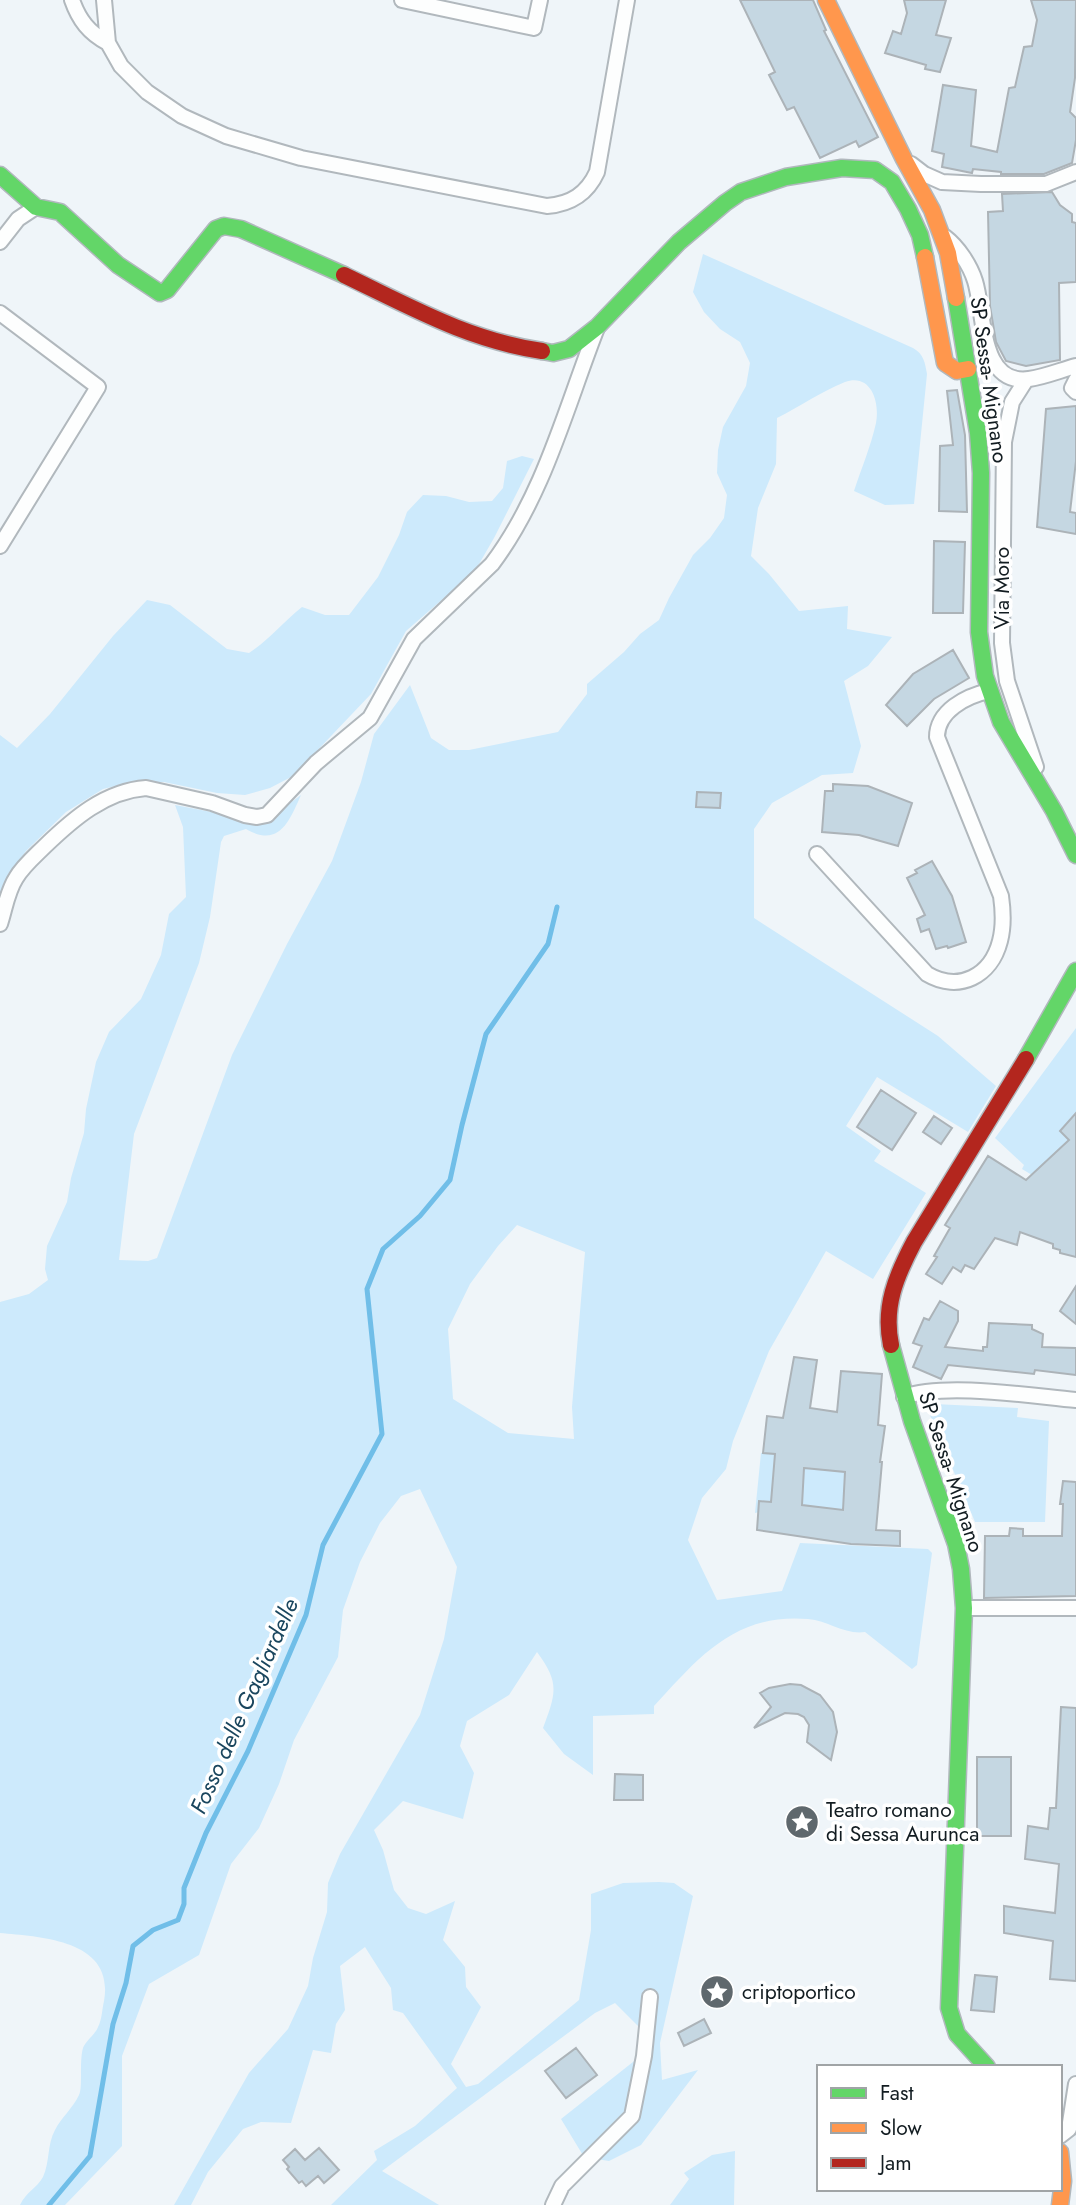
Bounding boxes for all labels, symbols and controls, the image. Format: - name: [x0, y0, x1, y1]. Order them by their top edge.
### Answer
- street label: SP Sessa- Mignano: [962, 295, 1016, 465]
- street label: Via Moro: [987, 547, 1017, 629]
- street label: SP Sessa- Mignano: [911, 1388, 991, 1556]
- water label: Fosso delle Gagliardelle: [181, 1592, 307, 1819]
- place label: Teatro romano di Sessa Aurunca: [826, 1795, 979, 1849]
- place icon: Teatro romano di Sessa Aurunca: [783, 1803, 821, 1841]
- place icon: criptoportico: [698, 1973, 736, 2011]
- place label: criptoportico: [742, 1977, 856, 2007]
- legend: [817, 2065, 1062, 2191]
- text: Fast: [880, 2078, 913, 2108]
- text: Slow: [880, 2113, 922, 2143]
- text: Jam: [877, 2148, 912, 2178]

